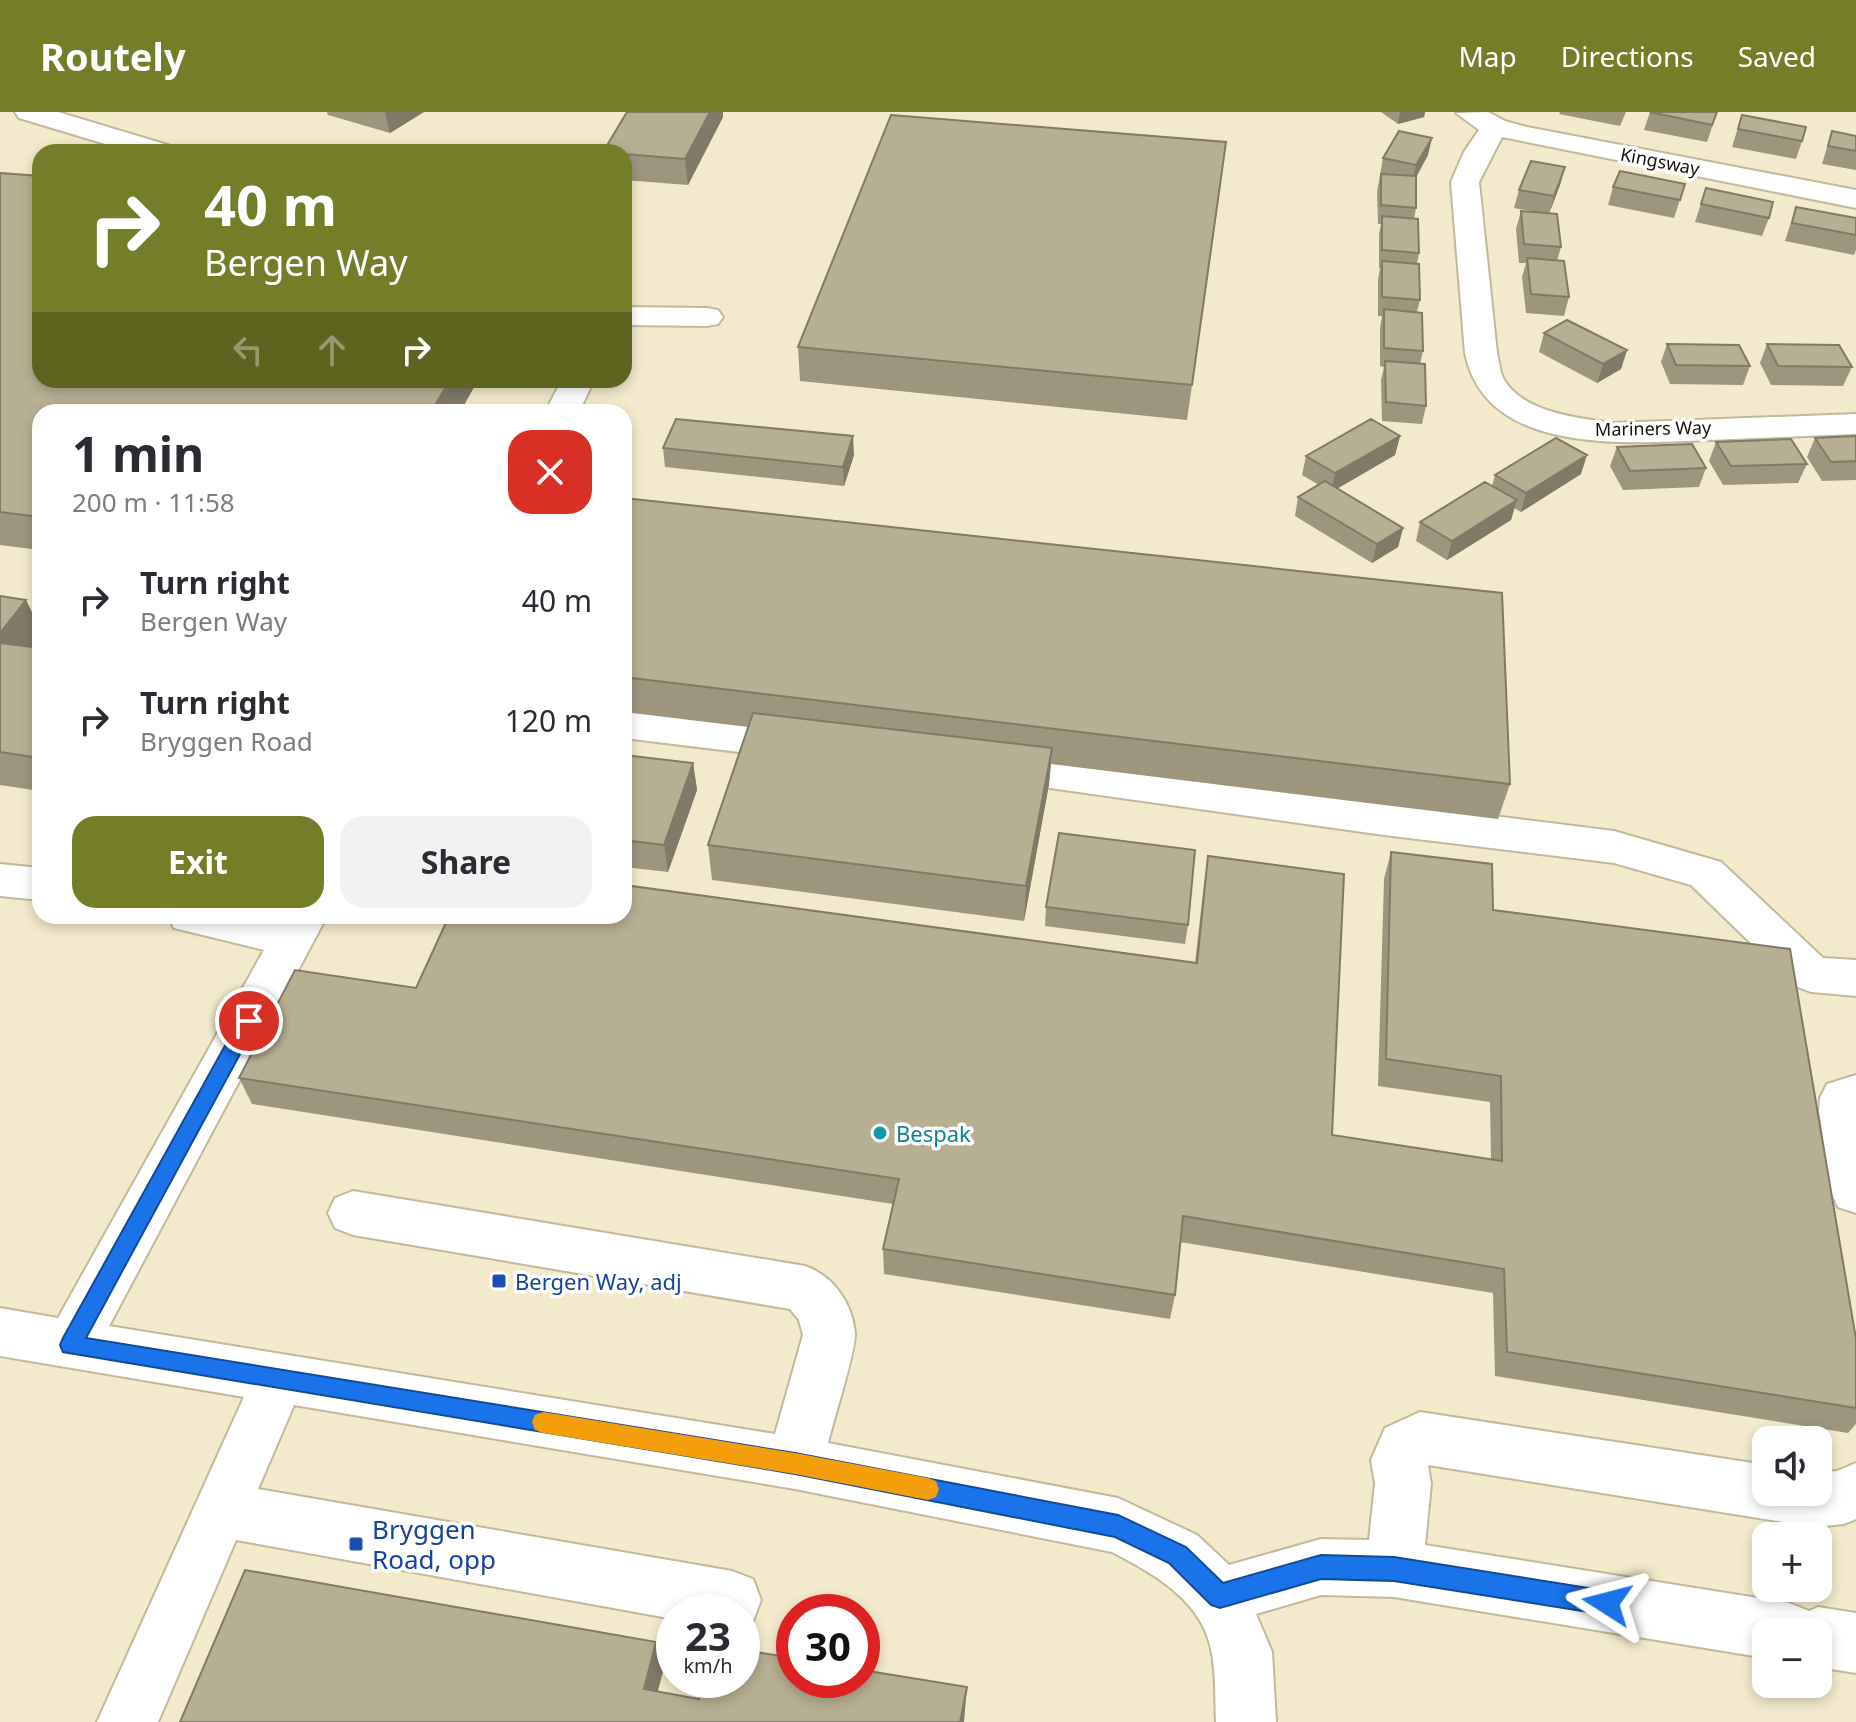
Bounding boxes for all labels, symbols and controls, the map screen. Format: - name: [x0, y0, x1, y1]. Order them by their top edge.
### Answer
- text: Routely: [40, 30, 186, 82]
- text: Map: [1458, 37, 1517, 75]
- text: Directions: [1561, 37, 1694, 75]
- text: Saved: [1738, 37, 1816, 75]
- street label: Kingsway: [1618, 142, 1702, 181]
- text: 40 m: [204, 166, 337, 242]
- icon: right: [72, 176, 176, 280]
- text: Bergen Way: [204, 238, 408, 287]
- icon: left: [226, 328, 270, 372]
- icon: ahead: [310, 328, 354, 372]
- icon: right: [394, 328, 438, 372]
- street label: Mariners Way: [1595, 415, 1712, 441]
- text: 1 min: [72, 421, 204, 486]
- button: close: [508, 430, 592, 514]
- text: 200 m · 11:58: [72, 484, 235, 520]
- text: Turn right: [140, 562, 290, 603]
- icon: right: [72, 578, 116, 622]
- text: 40 m: [522, 580, 592, 621]
- text: Bergen Way: [140, 603, 287, 639]
- text: Turn right: [140, 682, 290, 723]
- icon: right: [72, 698, 116, 742]
- text: 120 m: [505, 700, 592, 741]
- text: Bryggen Road: [140, 723, 313, 759]
- button: Exit: [72, 816, 324, 908]
- button: Share: [340, 816, 592, 908]
- pin: [215, 987, 283, 1055]
- icon: arrive: [227, 999, 271, 1043]
- place label: Bespak: [896, 1118, 971, 1148]
- marker: Bespak: [871, 1124, 889, 1142]
- place label: Bergen Way, adj: [515, 1266, 682, 1296]
- marker: Bergen Way, adj: [490, 1272, 508, 1290]
- map controls: [1752, 1426, 1832, 1698]
- button: sound: [1752, 1426, 1832, 1506]
- place label: Bryggen Road, opp: [372, 1511, 496, 1577]
- button: +: [1752, 1522, 1832, 1602]
- marker: Bryggen Road, opp: [347, 1535, 365, 1553]
- position arrow: [1565, 1561, 1649, 1645]
- speed limit sign: 30: [776, 1594, 880, 1698]
- text: 23: [685, 1608, 731, 1663]
- button: −: [1752, 1618, 1832, 1698]
- text: km/h: [683, 1652, 733, 1679]

